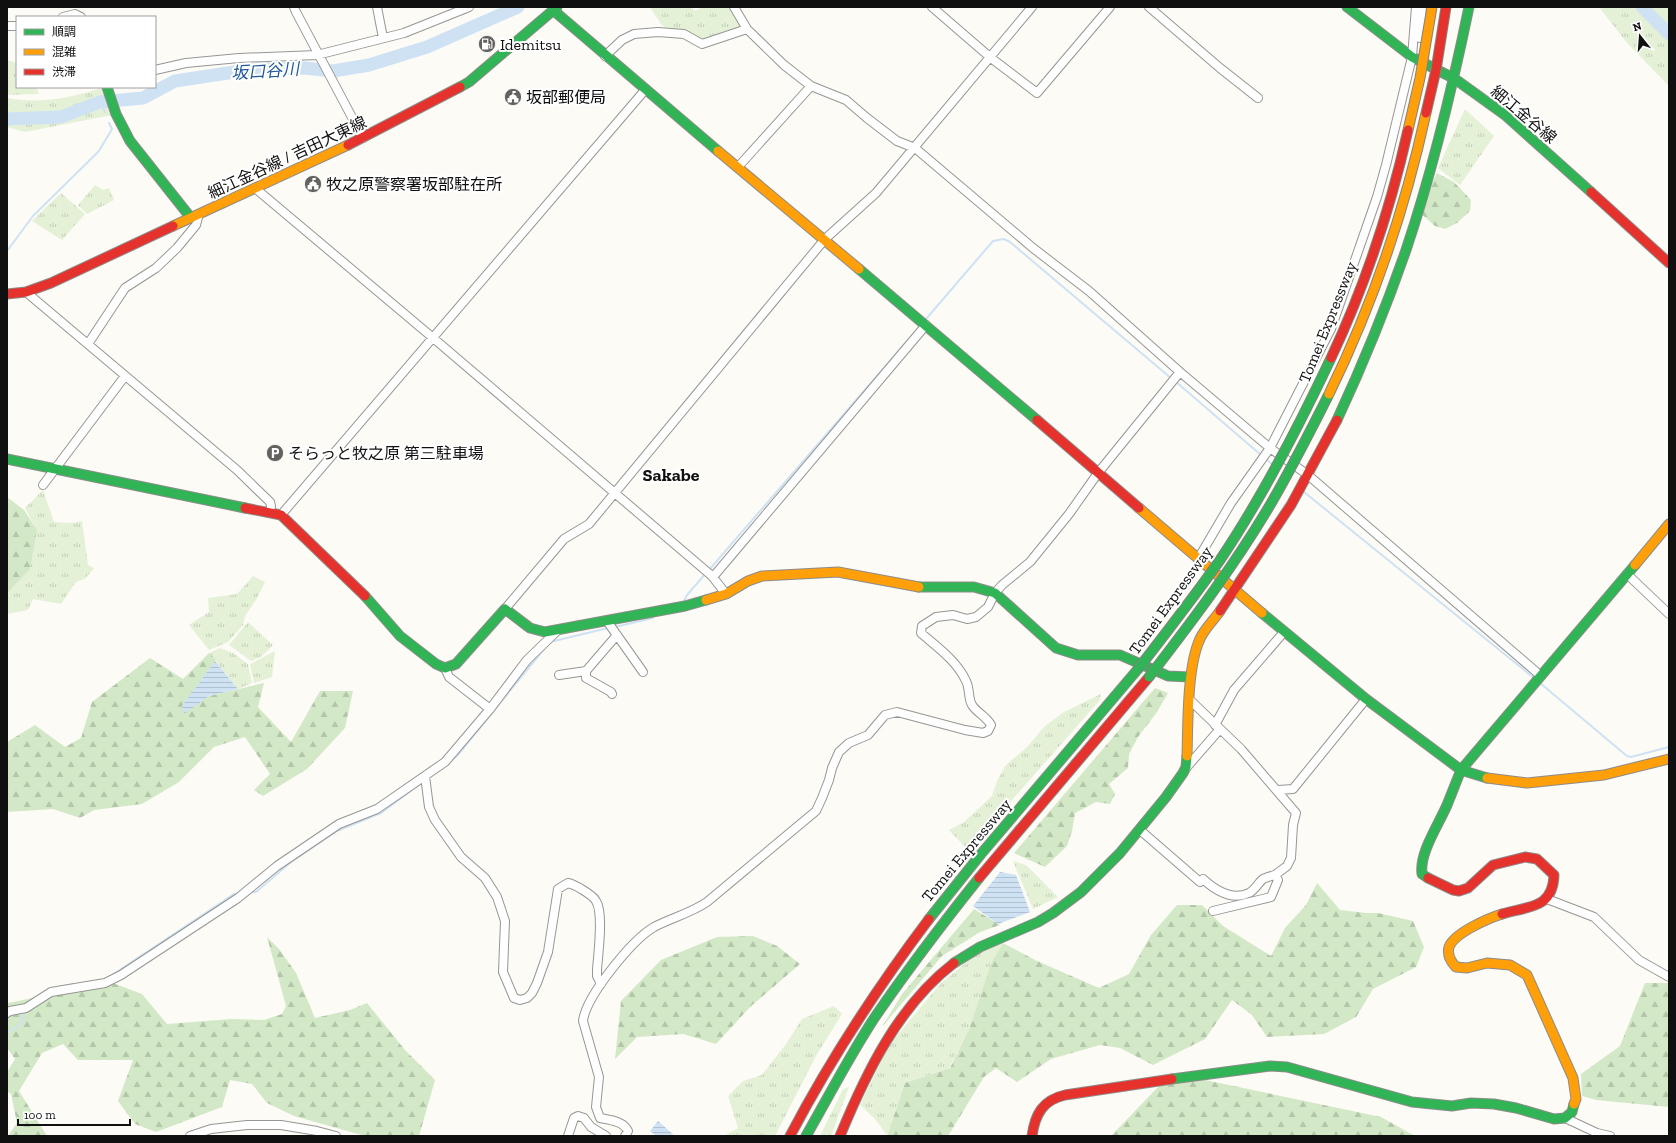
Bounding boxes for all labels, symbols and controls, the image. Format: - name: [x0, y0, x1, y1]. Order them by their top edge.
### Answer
- legend: [16, 16, 156, 88]
- north arrow: [1620, 16, 1660, 56]
- text: N: [1631, 19, 1644, 34]
- text: 順調: [52, 25, 76, 39]
- fuel station icon: Idemitsu: [477, 34, 497, 54]
- place label: Idemitsu: [500, 35, 561, 54]
- text: 混雑: [52, 45, 76, 59]
- water label: 坂口谷川: [230, 59, 302, 83]
- text: 渋滞: [52, 65, 76, 79]
- street label: 細江金谷線: [1487, 81, 1560, 147]
- public building icon: 坂部郵便局: [503, 87, 523, 107]
- place label: 坂部郵便局: [526, 88, 606, 107]
- street label: 細江金谷線 / 吉田大東線: [205, 112, 369, 203]
- public building icon: 牧之原警察署坂部駐在所: [303, 174, 323, 194]
- place label: 牧之原警察署坂部駐在所: [326, 175, 502, 194]
- street label: Tomei Expressway: [1294, 258, 1361, 386]
- parking icon: そらっと牧之原 第三駐車場: [265, 443, 285, 463]
- place label: そらっと牧之原 第三駐車場: [288, 444, 484, 463]
- district label: Sakabe: [643, 464, 700, 486]
- street label: Tomei Expressway: [1125, 542, 1217, 658]
- street label: Tomei Expressway: [918, 794, 1016, 906]
- scale bar: [18, 1101, 130, 1127]
- text: 100 m: [24, 1108, 56, 1122]

